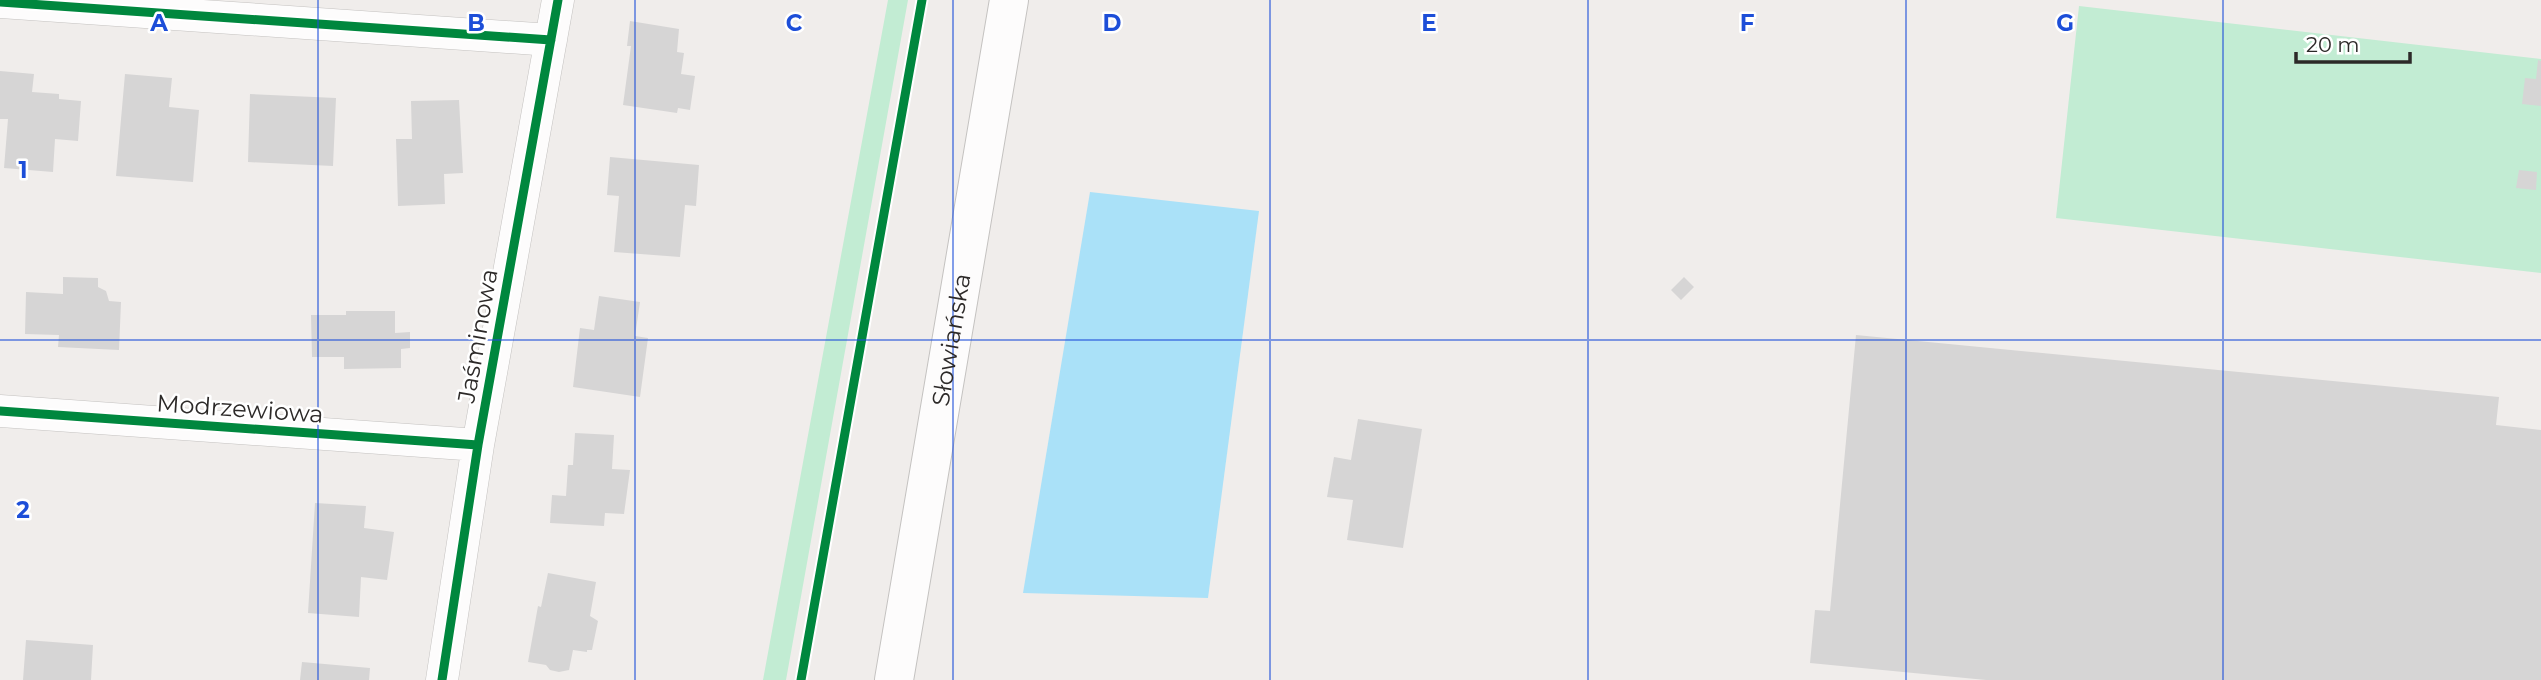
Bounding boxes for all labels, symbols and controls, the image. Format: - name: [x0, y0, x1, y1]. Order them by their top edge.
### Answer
- text: A: [149, 9, 168, 37]
- text: B: [467, 9, 485, 37]
- text: C: [786, 9, 803, 37]
- text: D: [1103, 9, 1122, 37]
- text: E: [1421, 9, 1437, 37]
- text: F: [1740, 9, 1755, 37]
- text: G: [2056, 9, 2074, 37]
- scale bar: [2296, 21, 2410, 65]
- text: 20 m: [2306, 32, 2360, 57]
- text: 1: [18, 156, 28, 184]
- street label: Jaśminowa: [451, 267, 504, 406]
- street label: Słowiańska: [926, 271, 977, 408]
- street label: Modrzewiowa: [156, 388, 324, 429]
- text: 2: [16, 496, 30, 524]

